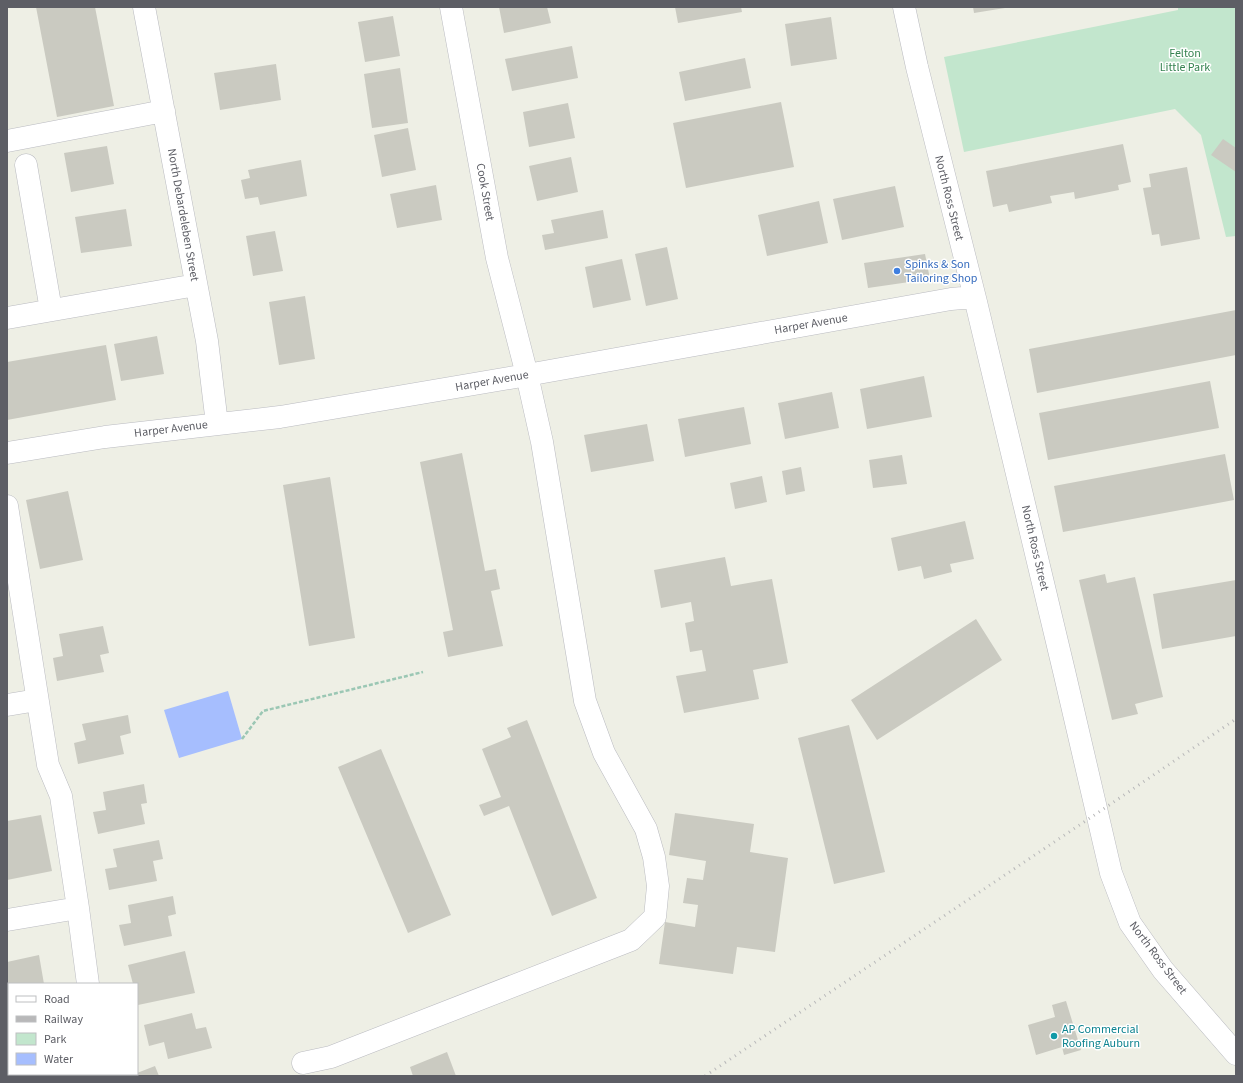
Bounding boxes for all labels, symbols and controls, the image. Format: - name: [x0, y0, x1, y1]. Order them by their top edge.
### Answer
- park label: Felton Little Park: [1160, 45, 1210, 76]
- street label: North Debardeleben Street: [163, 147, 203, 283]
- street label: North Ross Street: [930, 154, 968, 242]
- street label: Cook Street: [472, 162, 498, 222]
- place label: Spinks & Son Tailoring Shop: [905, 256, 978, 287]
- marker: Spinks & Son Tailoring Shop: [892, 266, 902, 276]
- street label: Harper Avenue: [773, 309, 849, 339]
- street label: Harper Avenue: [454, 366, 530, 396]
- street label: Harper Avenue: [133, 416, 209, 442]
- street label: North Ross Street: [1017, 504, 1053, 592]
- street label: North Ross Street: [1125, 918, 1191, 998]
- legend: [8, 983, 138, 1075]
- text: Road: [44, 991, 70, 1008]
- text: Railway: [44, 1011, 83, 1028]
- place label: AP Commercial Roofing Auburn: [1062, 1021, 1140, 1052]
- text: Park: [44, 1031, 66, 1048]
- marker: AP Commercial Roofing Auburn: [1049, 1031, 1059, 1041]
- text: Water: [44, 1051, 74, 1068]

